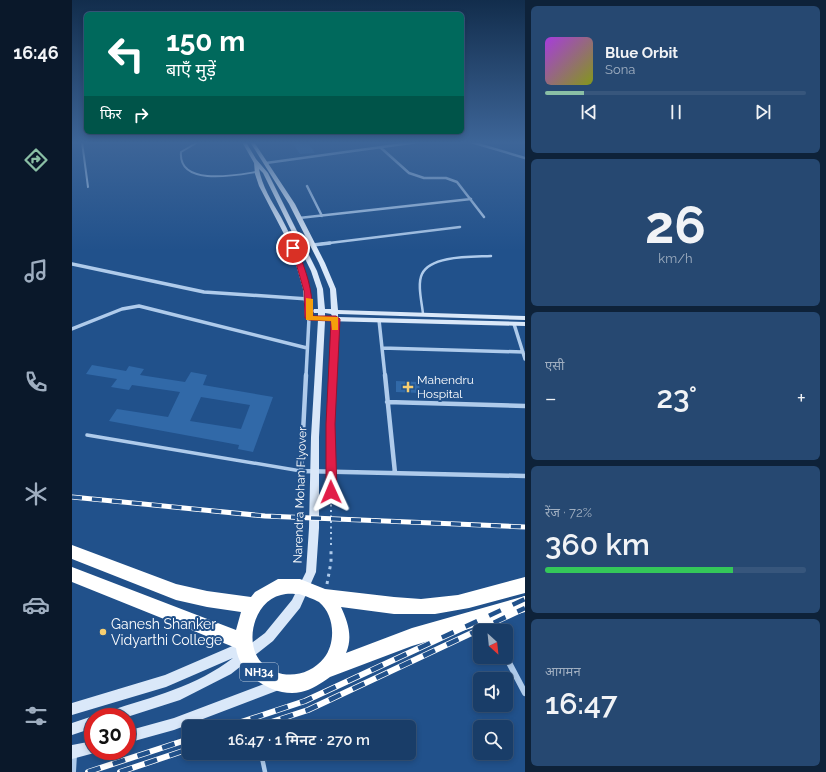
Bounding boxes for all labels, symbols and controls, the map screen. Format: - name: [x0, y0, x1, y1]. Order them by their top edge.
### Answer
- text: 150 m: [166, 25, 245, 58]
- icon: left: [100, 28, 152, 80]
- text: 16:46: [13, 42, 59, 63]
- text: Blue Orbit: [605, 44, 678, 62]
- text: बाएँ मुड़ें: [166, 59, 216, 80]
- text: Sona: [605, 62, 635, 77]
- icon: previous: [578, 101, 600, 123]
- icon: pause: [665, 101, 687, 123]
- icon: next: [752, 101, 774, 123]
- icon: right: [130, 104, 152, 126]
- text: फिर: [100, 105, 122, 123]
- icon: directions: [22, 146, 50, 174]
- text: 26: [645, 194, 706, 255]
- pin: [276, 231, 310, 265]
- icon: arrive: [282, 237, 304, 259]
- text: km/h: [658, 251, 693, 266]
- icon: music: [22, 257, 50, 285]
- text: एसी: [545, 358, 564, 373]
- icon: phone: [22, 368, 50, 396]
- place label: Mahendru Hospital: [417, 373, 474, 401]
- text: 23°: [656, 380, 697, 415]
- marker: Mahendru Hospital: [402, 381, 414, 393]
- text: −: [545, 385, 557, 411]
- text: +: [797, 385, 806, 411]
- street label: Narendra Mohan Flyover: [291, 426, 309, 564]
- position arrow: [310, 471, 352, 513]
- icon: climate: [22, 480, 50, 508]
- text: रेंज · 72%: [545, 505, 592, 520]
- text: 360 km: [545, 527, 650, 562]
- icon: car: [22, 591, 50, 619]
- place label: Ganesh Shanker Vidyarthi College: [111, 616, 222, 648]
- north arrow: [473, 624, 513, 664]
- map controls: [473, 624, 513, 760]
- marker: Ganesh Shanker Vidyarthi College: [98, 627, 108, 637]
- road number: NH34: [240, 663, 278, 681]
- text: आगमन: [545, 664, 581, 679]
- button: sound: [473, 672, 513, 712]
- text: 16:47: [545, 686, 617, 721]
- icon: filters: [22, 702, 50, 730]
- speed limit sign: 30: [84, 708, 136, 760]
- button: search: [473, 720, 513, 760]
- text: 16:47 · 1 मिनट · 270 m: [228, 731, 370, 749]

